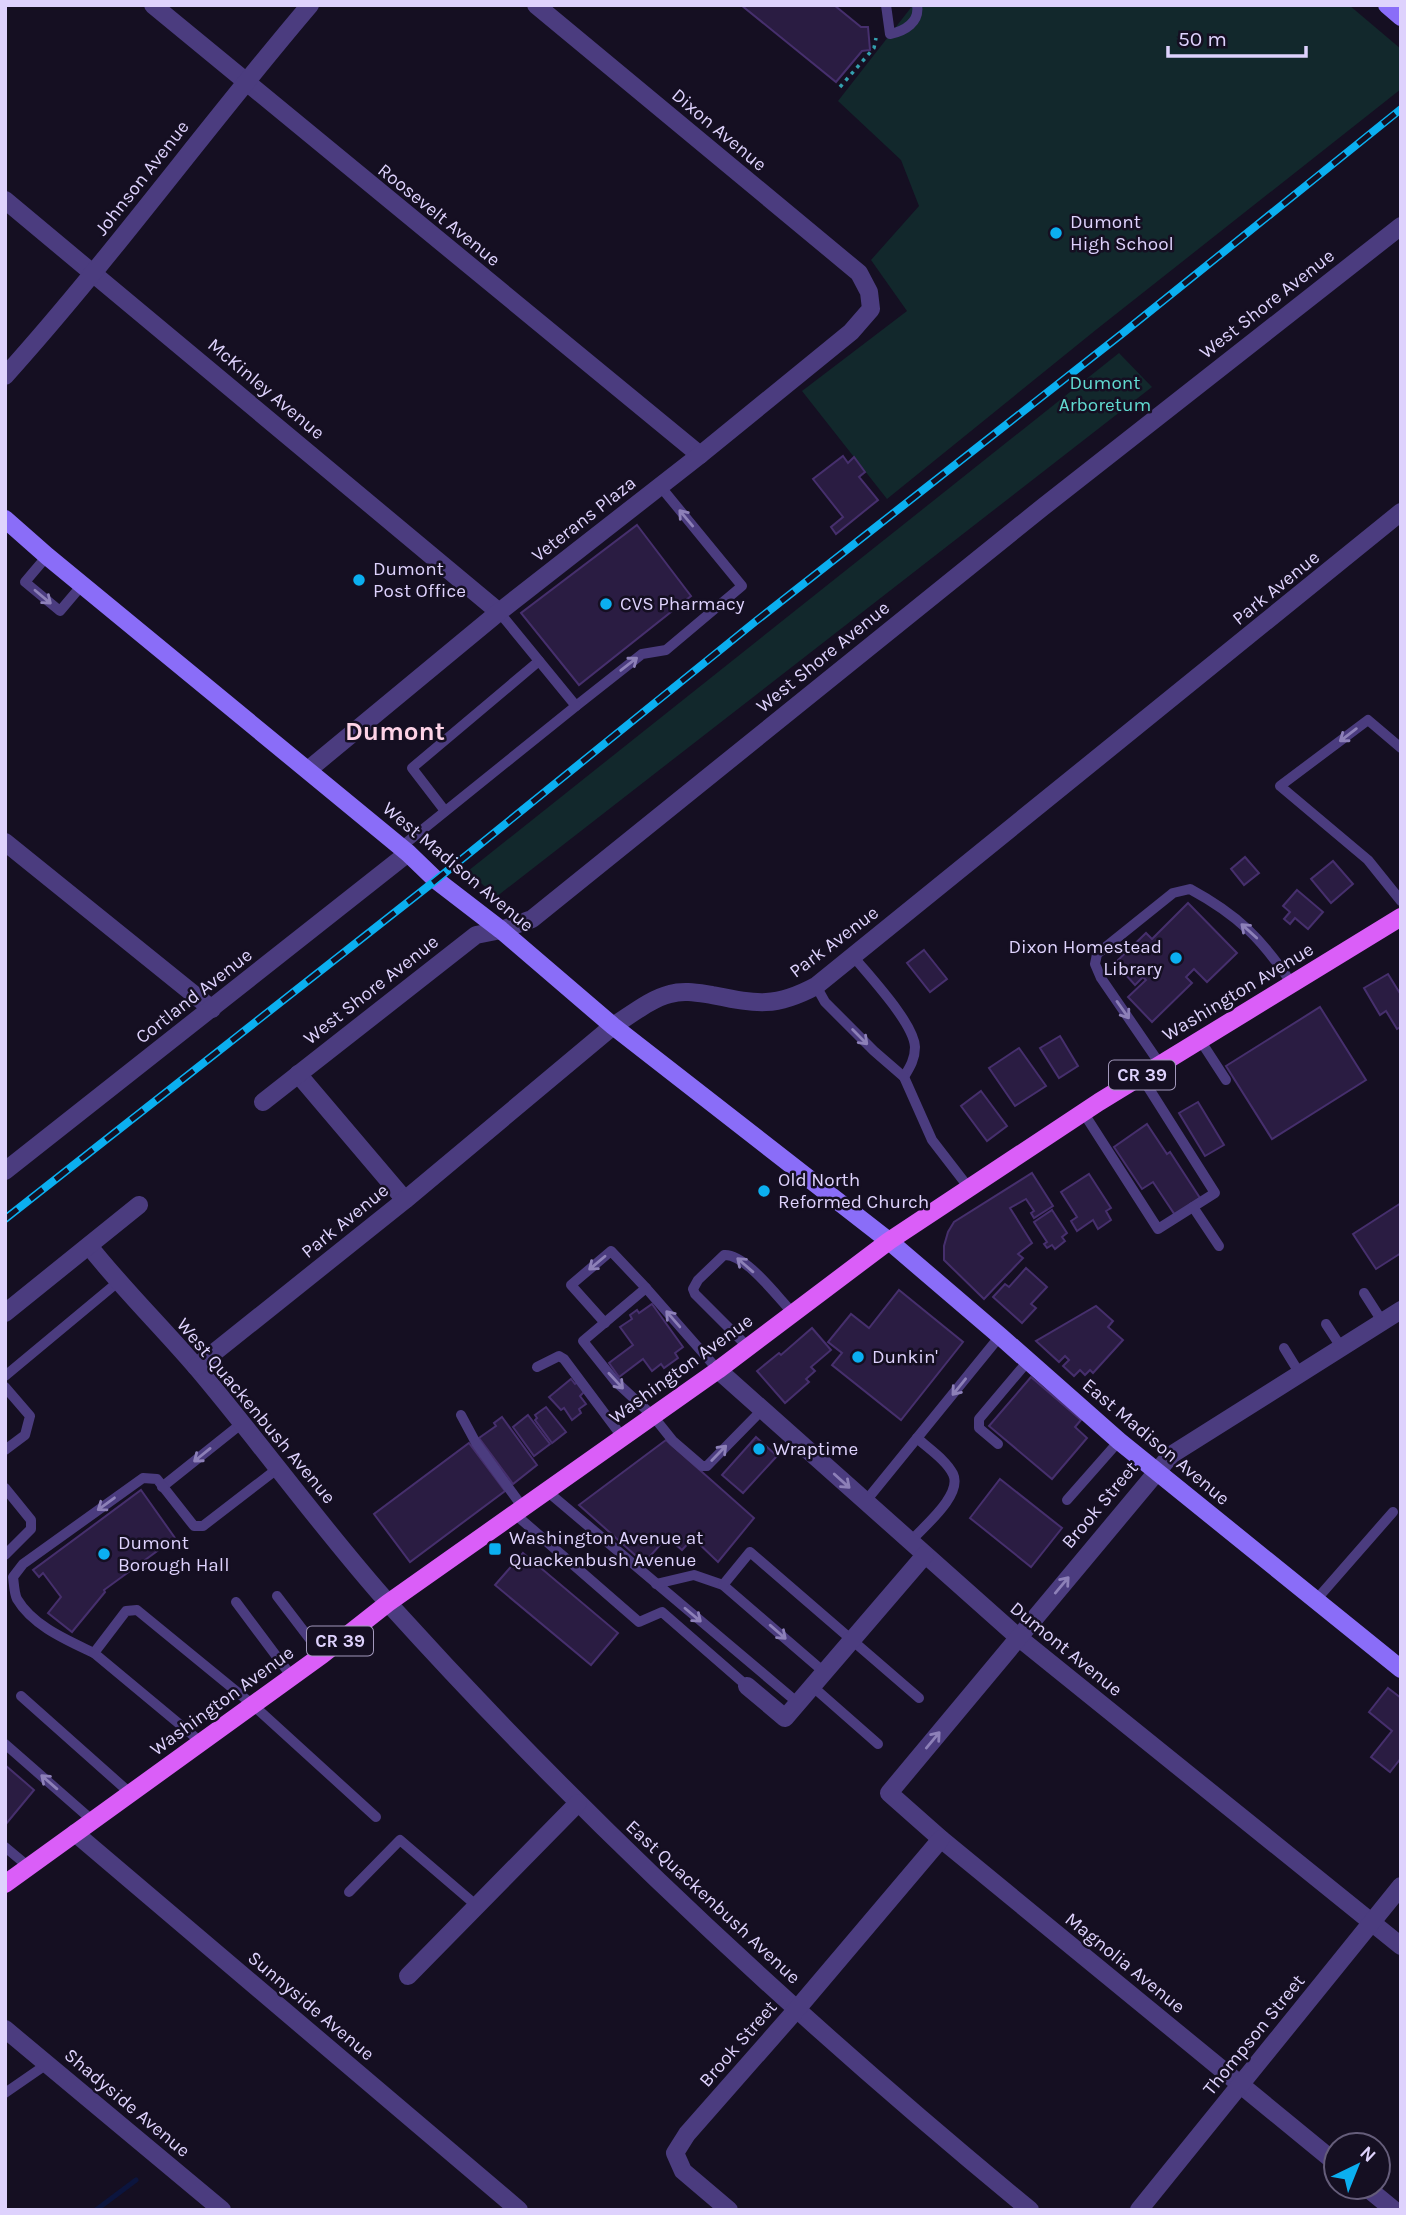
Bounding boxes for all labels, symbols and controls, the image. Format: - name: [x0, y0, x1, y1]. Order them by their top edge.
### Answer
- scale bar: [1168, 14, 1306, 58]
- text: 50 m: [1178, 27, 1227, 51]
- street label: Dixon Avenue: [667, 84, 771, 176]
- street label: Johnson Avenue: [90, 116, 194, 240]
- street label: Roosevelt Avenue: [373, 159, 505, 271]
- place label: Dumont High School: [1070, 211, 1174, 255]
- marker: Dumont High School: [1048, 225, 1064, 241]
- street label: West Shore Avenue: [1195, 245, 1339, 363]
- street label: McKinley Avenue: [203, 334, 329, 444]
- park label: Dumont Arboretum: [1059, 372, 1151, 416]
- street label: Veterans Plaza: [528, 472, 640, 566]
- one-way arrow: [678, 510, 694, 528]
- street label: Park Avenue: [1228, 546, 1324, 630]
- place label: Dumont Post Office: [373, 558, 466, 602]
- marker: Dumont Post Office: [351, 572, 367, 588]
- one-way arrow: [34, 589, 52, 605]
- place label: CVS Pharmacy: [620, 593, 745, 615]
- marker: CVS Pharmacy: [598, 596, 614, 612]
- street label: West Shore Avenue: [752, 597, 894, 717]
- one-way arrow: [620, 656, 638, 671]
- district label: Dumont: [345, 716, 445, 747]
- one-way arrow: [1339, 728, 1357, 743]
- street label: West Madison Avenue: [378, 797, 538, 937]
- street label: Park Avenue: [785, 901, 883, 983]
- one-way arrow: [1241, 922, 1258, 939]
- street label: West Shore Avenue: [299, 931, 443, 1049]
- place label: Dixon Homestead Library: [1008, 936, 1162, 980]
- street label: Washington Avenue: [1159, 938, 1317, 1046]
- street label: Cortland Avenue: [131, 944, 257, 1048]
- marker: Dixon Homestead Library: [1168, 950, 1184, 966]
- one-way arrow: [1116, 1000, 1130, 1019]
- one-way arrow: [851, 1029, 868, 1046]
- road number: CR 39: [1109, 1060, 1175, 1090]
- place label: Old North Reformed Church: [778, 1169, 929, 1213]
- street label: Park Avenue: [297, 1179, 393, 1263]
- marker: Old North Reformed Church: [756, 1183, 772, 1199]
- one-way arrow: [589, 1255, 607, 1271]
- one-way arrow: [736, 1257, 754, 1273]
- street label: Washington Avenue: [605, 1309, 757, 1429]
- one-way arrow: [665, 1310, 681, 1328]
- street label: West Quackenbush Avenue: [172, 1314, 340, 1508]
- place label: Dunkin': [872, 1346, 938, 1368]
- marker: Dunkin': [850, 1349, 866, 1365]
- one-way arrow: [608, 1372, 624, 1390]
- street label: East Madison Avenue: [1078, 1374, 1234, 1510]
- one-way arrow: [951, 1377, 966, 1395]
- place label: Wraptime: [773, 1438, 858, 1460]
- marker: Wraptime: [751, 1441, 767, 1457]
- one-way arrow: [710, 1445, 727, 1462]
- one-way arrow: [193, 1448, 211, 1463]
- street label: Brook Street: [1057, 1457, 1143, 1553]
- one-way arrow: [833, 1473, 851, 1489]
- one-way arrow: [97, 1497, 116, 1511]
- place label: Washington Avenue at Quackenbush Avenue: [509, 1527, 703, 1571]
- place label: Dumont Borough Hall: [118, 1532, 229, 1576]
- marker: Washington Avenue at Quackenbush Avenue: [487, 1541, 503, 1557]
- marker: Dumont Borough Hall: [96, 1546, 112, 1562]
- one-way arrow: [1053, 1576, 1069, 1594]
- street label: Dumont Avenue: [1006, 1597, 1126, 1701]
- one-way arrow: [684, 1607, 702, 1623]
- one-way arrow: [768, 1624, 786, 1640]
- road number: CR 39: [307, 1626, 373, 1656]
- street label: Washington Avenue: [146, 1641, 298, 1761]
- one-way arrow: [925, 1732, 941, 1750]
- one-way arrow: [40, 1774, 58, 1790]
- street label: East Quackenbush Avenue: [621, 1815, 805, 1989]
- street label: Magnolia Avenue: [1061, 1908, 1189, 2018]
- street label: Sunnyside Avenue: [243, 1947, 379, 2065]
- street label: Thompson Street: [1199, 1970, 1309, 2100]
- street label: Brook Street: [695, 1996, 781, 2092]
- street label: Shadyside Avenue: [60, 2044, 194, 2162]
- north arrow: [1322, 2131, 1392, 2201]
- text: N: [1355, 2142, 1380, 2167]

